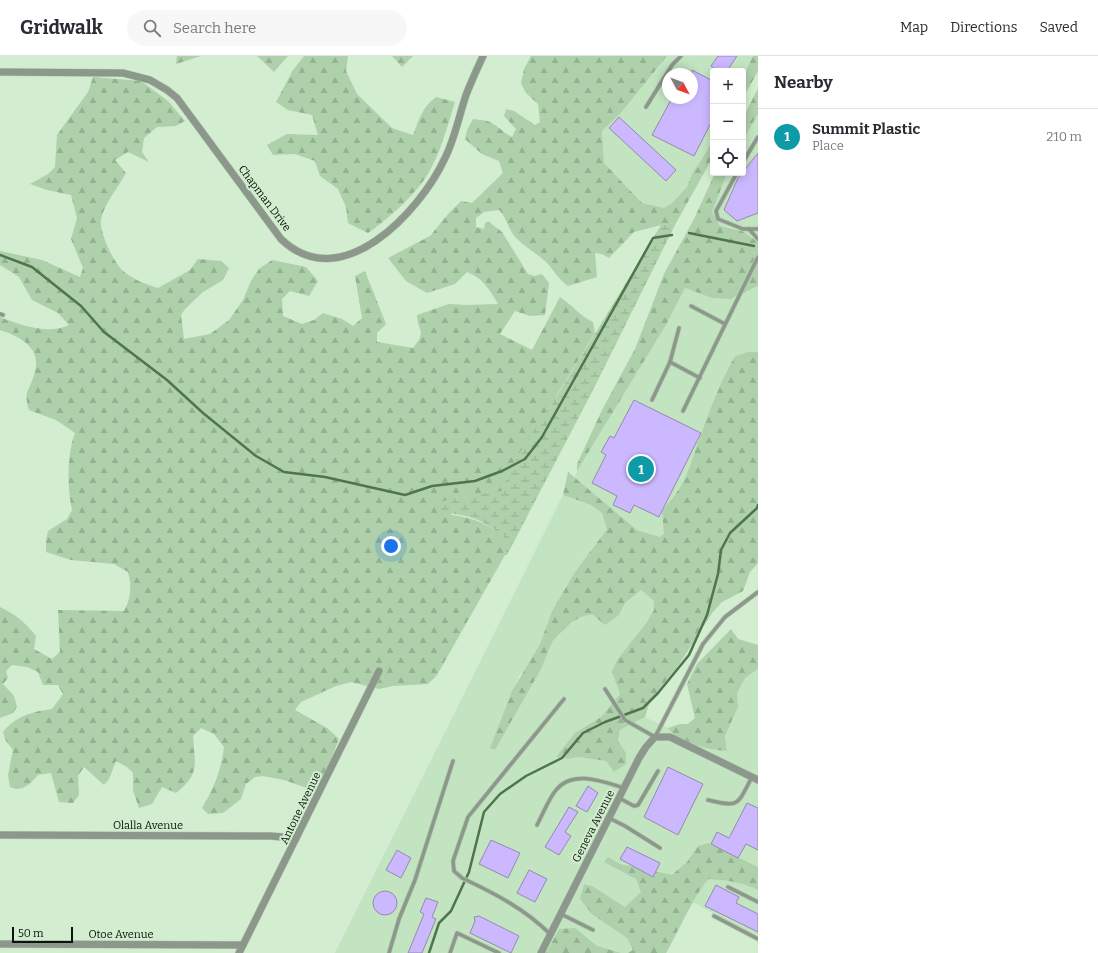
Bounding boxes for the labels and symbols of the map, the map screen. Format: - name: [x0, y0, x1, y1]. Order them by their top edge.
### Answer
- north arrow: [662, 68, 698, 104]
- street label: Chapman Drive: [236, 163, 294, 234]
- pin: 1: [628, 454, 654, 484]
- your location: [381, 536, 401, 556]
- street label: Antone Avenue: [277, 770, 324, 846]
- street label: Geneva Avenue: [570, 788, 617, 865]
- street label: Olalla Avenue: [113, 819, 183, 832]
- scale bar: [12, 925, 73, 944]
- street label: Otoe Avenue: [88, 928, 154, 941]

